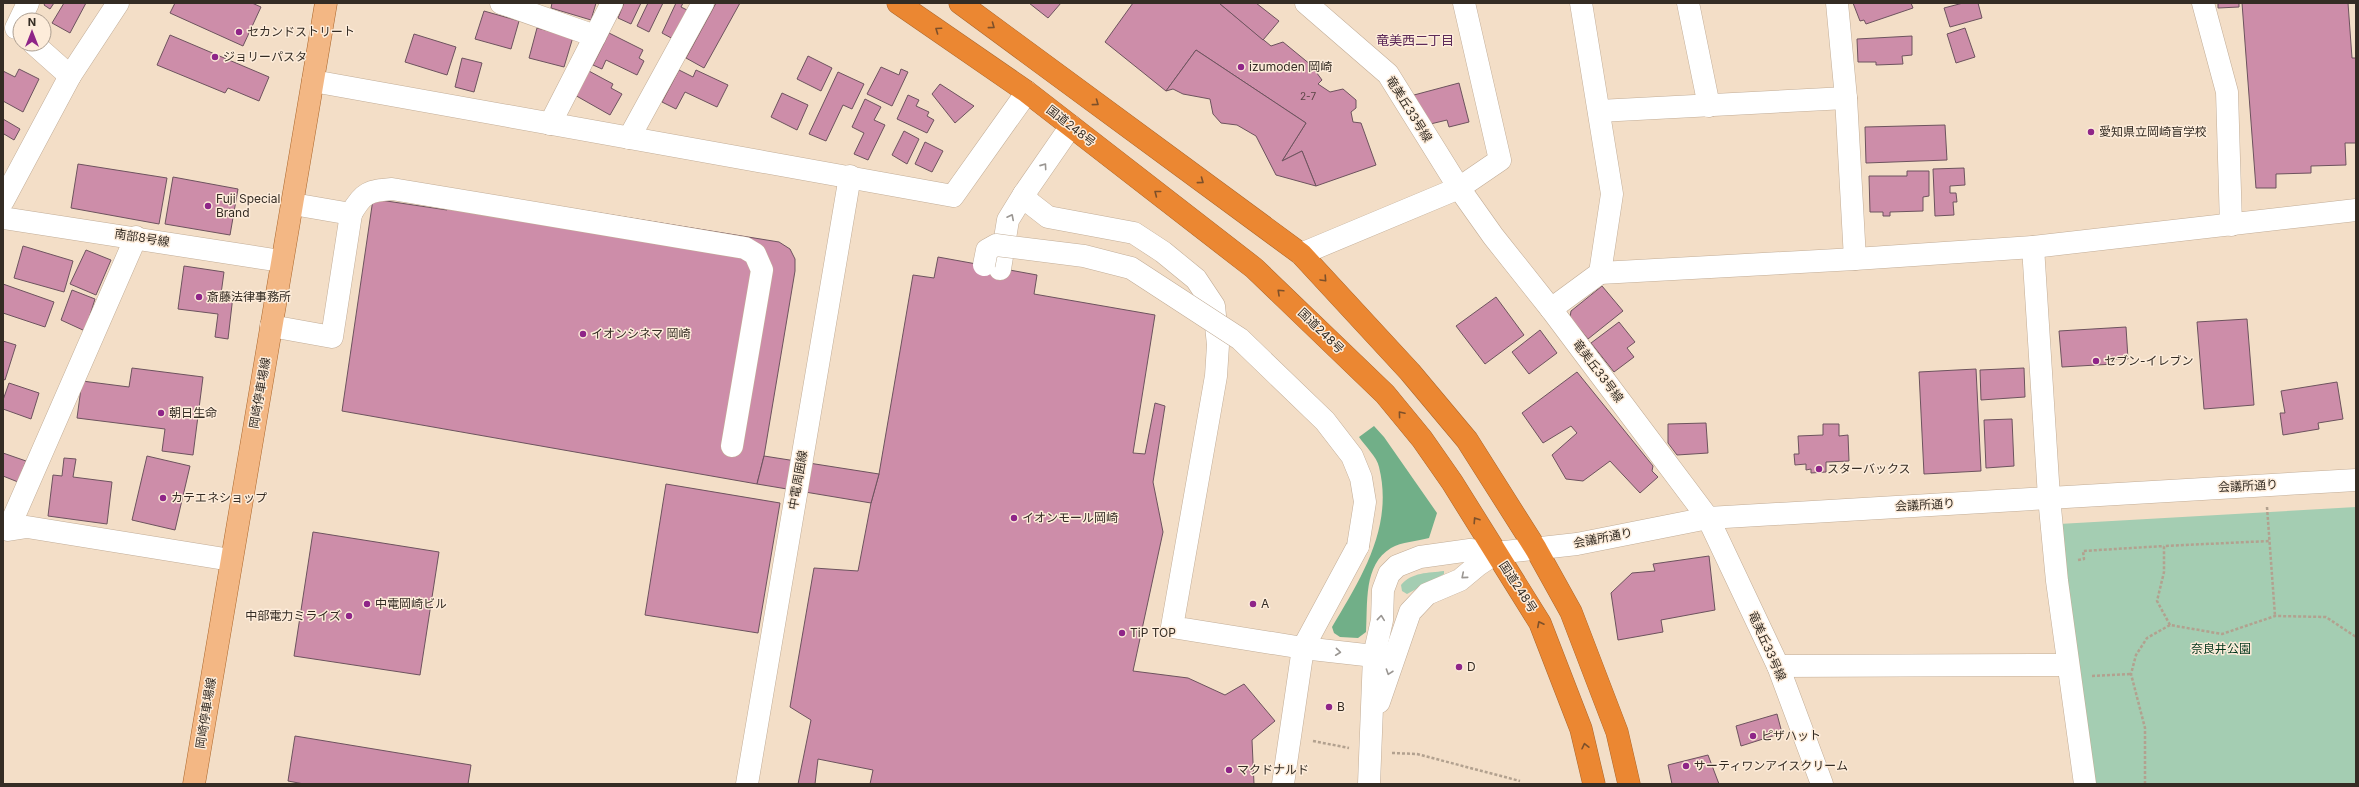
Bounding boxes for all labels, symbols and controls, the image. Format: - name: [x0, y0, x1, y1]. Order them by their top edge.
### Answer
- north arrow: [12, 12, 52, 52]
- text: N: [28, 15, 36, 29]
- one-way arrow: [987, 21, 994, 28]
- place label: セカンドストリート: [247, 24, 355, 39]
- marker: セカンドストリート: [234, 27, 244, 37]
- one-way arrow: [935, 28, 942, 35]
- district label: 竜美西二丁目: [1376, 32, 1454, 48]
- place label: ジョリーパスタ: [223, 49, 307, 64]
- marker: ジョリーパスタ: [210, 52, 220, 62]
- place label: izumoden 岡崎: [1249, 59, 1332, 74]
- marker: izumoden 岡崎: [1236, 62, 1246, 72]
- street label: 竜美丘33号線: [1383, 73, 1436, 144]
- house number: 2-7: [1300, 90, 1316, 102]
- one-way arrow: [1092, 99, 1099, 106]
- street label: 国道248号: [1044, 102, 1099, 149]
- place label: 愛知県立岡崎盲学校: [2099, 124, 2207, 139]
- marker: 愛知県立岡崎盲学校: [2086, 127, 2096, 137]
- one-way arrow: [1039, 164, 1046, 171]
- one-way arrow: [1196, 176, 1203, 183]
- one-way arrow: [1154, 190, 1161, 198]
- place label: Fuji Special Brand: [216, 191, 280, 220]
- marker: Fuji Special Brand: [203, 201, 213, 211]
- one-way arrow: [1006, 214, 1014, 221]
- street label: 南部8号線: [114, 226, 171, 249]
- one-way arrow: [1319, 274, 1326, 282]
- place label: 斎藤法律事務所: [207, 289, 291, 304]
- one-way arrow: [1277, 289, 1285, 297]
- marker: 斎藤法律事務所: [194, 292, 204, 302]
- street label: 国道248号: [1295, 305, 1348, 356]
- place label: イオンシネマ 岡崎: [591, 326, 690, 341]
- marker: イオンシネマ 岡崎: [578, 329, 588, 339]
- street label: 竜美丘33号線: [1570, 336, 1627, 405]
- place label: セブン-イレブン: [2104, 353, 2194, 368]
- street label: 岡崎停車場線: [246, 356, 273, 430]
- marker: セブン-イレブン: [2091, 356, 2101, 366]
- place label: 朝日生命: [169, 405, 217, 420]
- marker: 朝日生命: [156, 408, 166, 418]
- one-way arrow: [1399, 411, 1406, 419]
- street label: 中電周囲線: [785, 449, 810, 511]
- place label: スターバックス: [1827, 461, 1911, 476]
- marker: スターバックス: [1814, 464, 1824, 474]
- street label: 会議所通り: [2218, 476, 2278, 495]
- place label: カテエネショップ: [171, 490, 267, 505]
- marker: カテエネショップ: [158, 493, 168, 503]
- street label: 会議所通り: [1895, 495, 1955, 514]
- place label: イオンモール岡崎: [1022, 510, 1118, 525]
- marker: イオンモール岡崎: [1009, 513, 1019, 523]
- one-way arrow: [1473, 517, 1481, 524]
- street label: 会議所通り: [1572, 524, 1634, 551]
- street label: 国道248号: [1496, 558, 1541, 615]
- one-way arrow: [1462, 571, 1469, 578]
- place label: 中電岡崎ビル: [375, 596, 447, 611]
- place label: A: [1261, 596, 1269, 611]
- marker: 中電岡崎ビル: [362, 599, 372, 609]
- marker: A: [1248, 599, 1258, 609]
- place label: 中部電力ミライズ: [245, 608, 341, 623]
- street label: 竜美丘33号線: [1745, 609, 1790, 683]
- marker: 中部電力ミライズ: [344, 611, 354, 621]
- one-way arrow: [1377, 615, 1386, 621]
- one-way arrow: [1538, 621, 1545, 628]
- place label: TiP TOP: [1130, 625, 1176, 640]
- marker: TiP TOP: [1117, 628, 1127, 638]
- park label: 奈良井公園: [2191, 641, 2251, 656]
- one-way arrow: [1335, 647, 1341, 656]
- place label: D: [1467, 659, 1476, 674]
- marker: D: [1454, 662, 1464, 672]
- one-way arrow: [1385, 668, 1394, 675]
- street label: 岡崎停車場線: [192, 676, 219, 750]
- place label: B: [1337, 699, 1345, 714]
- marker: B: [1324, 702, 1334, 712]
- place label: ピザハット: [1761, 728, 1821, 743]
- marker: ピザハット: [1748, 731, 1758, 741]
- one-way arrow: [1581, 743, 1589, 749]
- place label: サーティワンアイスクリーム: [1694, 758, 1848, 773]
- marker: サーティワンアイスクリーム: [1681, 761, 1691, 771]
- place label: マクドナルド: [1237, 762, 1309, 777]
- marker: マクドナルド: [1224, 765, 1234, 775]

